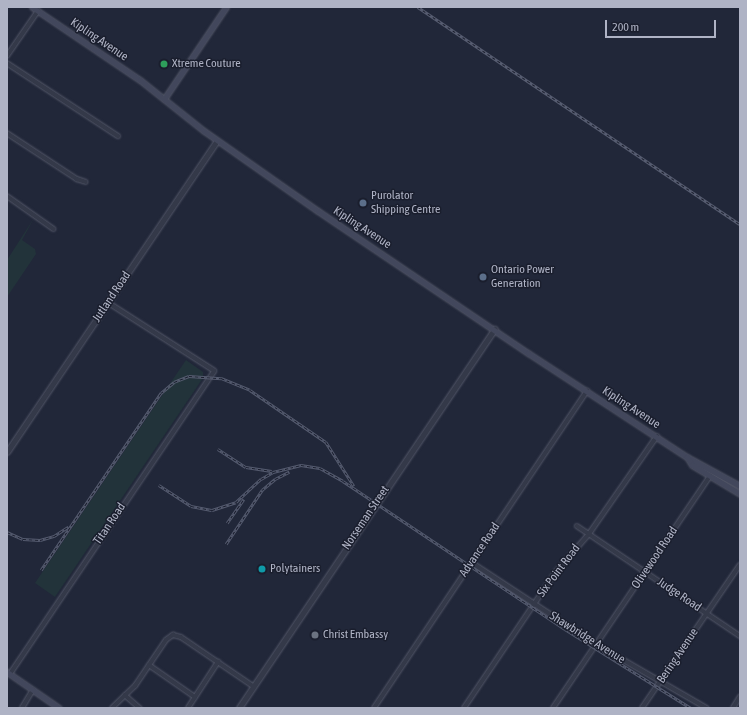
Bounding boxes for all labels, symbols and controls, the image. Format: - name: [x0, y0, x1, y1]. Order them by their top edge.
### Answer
- scale bar: [607, 12, 718, 38]
- street label: Kipling Avenue: [68, 16, 130, 64]
- text: 200 m: [612, 20, 639, 34]
- place label: Xtreme Couture: [172, 57, 241, 71]
- marker: Xtreme Couture: [159, 59, 169, 69]
- place label: Purolator Shipping Centre: [371, 189, 440, 217]
- marker: Purolator Shipping Centre: [358, 198, 368, 208]
- street label: Kipling Avenue: [330, 204, 394, 252]
- place label: Ontario Power Generation: [491, 263, 554, 291]
- street label: Jutland Road: [90, 269, 134, 325]
- marker: Ontario Power Generation: [478, 272, 488, 282]
- street label: Kipling Avenue: [599, 384, 663, 432]
- street label: Norseman Street: [339, 483, 393, 553]
- street label: Titan Road: [91, 500, 129, 548]
- street label: Advance Road: [457, 520, 503, 580]
- street label: Olivewood Road: [629, 524, 681, 592]
- street label: Six Point Road: [535, 542, 583, 600]
- place label: Polytainers: [270, 562, 320, 576]
- marker: Polytainers: [257, 564, 267, 574]
- street label: Judge Road: [654, 575, 704, 615]
- street label: Shawbridge Avenue: [547, 609, 627, 667]
- street label: Bering Avenue: [654, 626, 702, 686]
- place label: Christ Embassy: [323, 628, 388, 642]
- marker: Christ Embassy: [310, 630, 320, 640]

